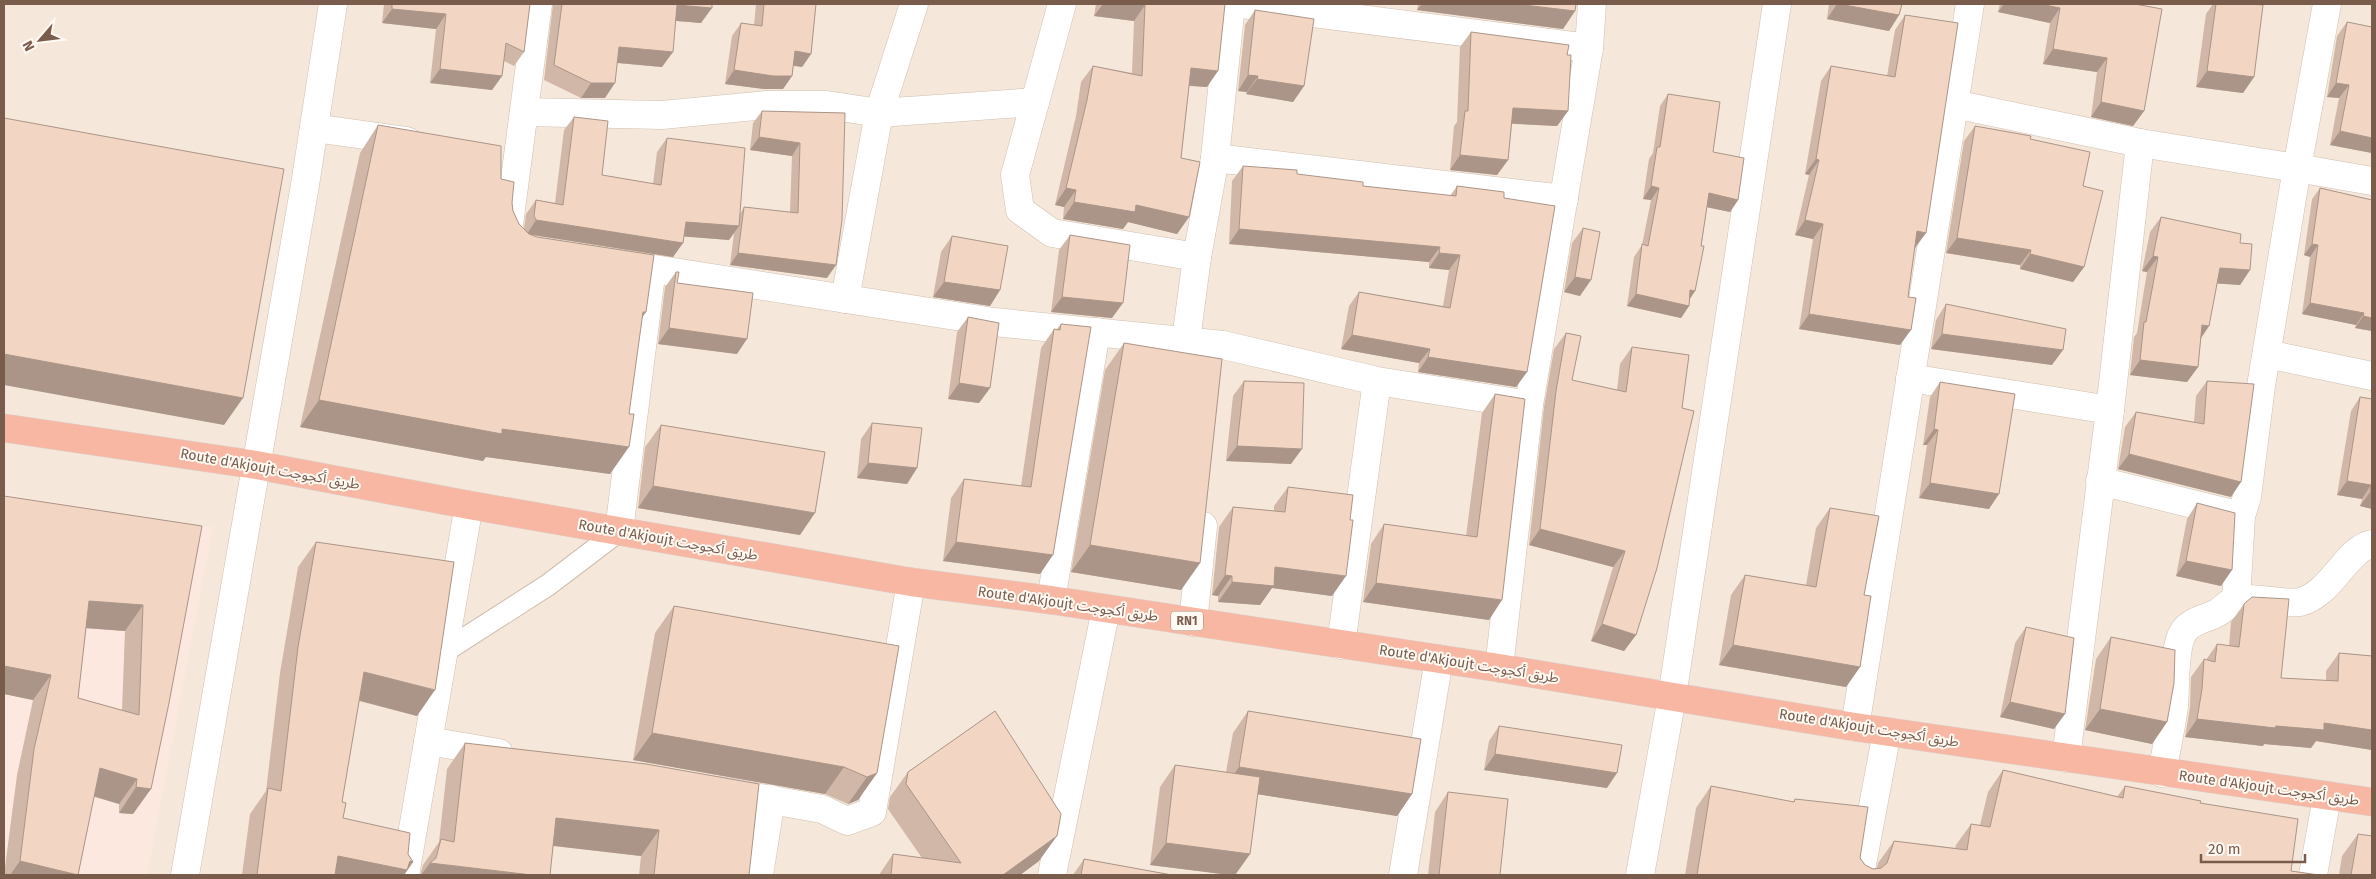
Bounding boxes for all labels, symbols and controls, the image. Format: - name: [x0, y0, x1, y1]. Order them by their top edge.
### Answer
- north arrow: [15, 15, 65, 65]
- text: N: [19, 38, 39, 54]
- street label: Route d'Akjoujt طريق أكجوجت: [179, 444, 361, 494]
- street label: Route d'Akjoujt طريق أكجوجت: [577, 515, 759, 565]
- street label: Route d'Akjoujt طريق أكجوجت: [977, 582, 1159, 626]
- road number: RN1: [1171, 612, 1203, 630]
- street label: Route d'Akjoujt طريق أكجوجت: [1378, 641, 1560, 688]
- street label: Route d'Akjoujt طريق أكجوجت: [1778, 705, 1960, 752]
- street label: Route d'Akjoujt طريق أكجوجت: [2178, 766, 2360, 810]
- scale bar: [2201, 832, 2305, 864]
- text: 20 m: [2208, 840, 2241, 858]

